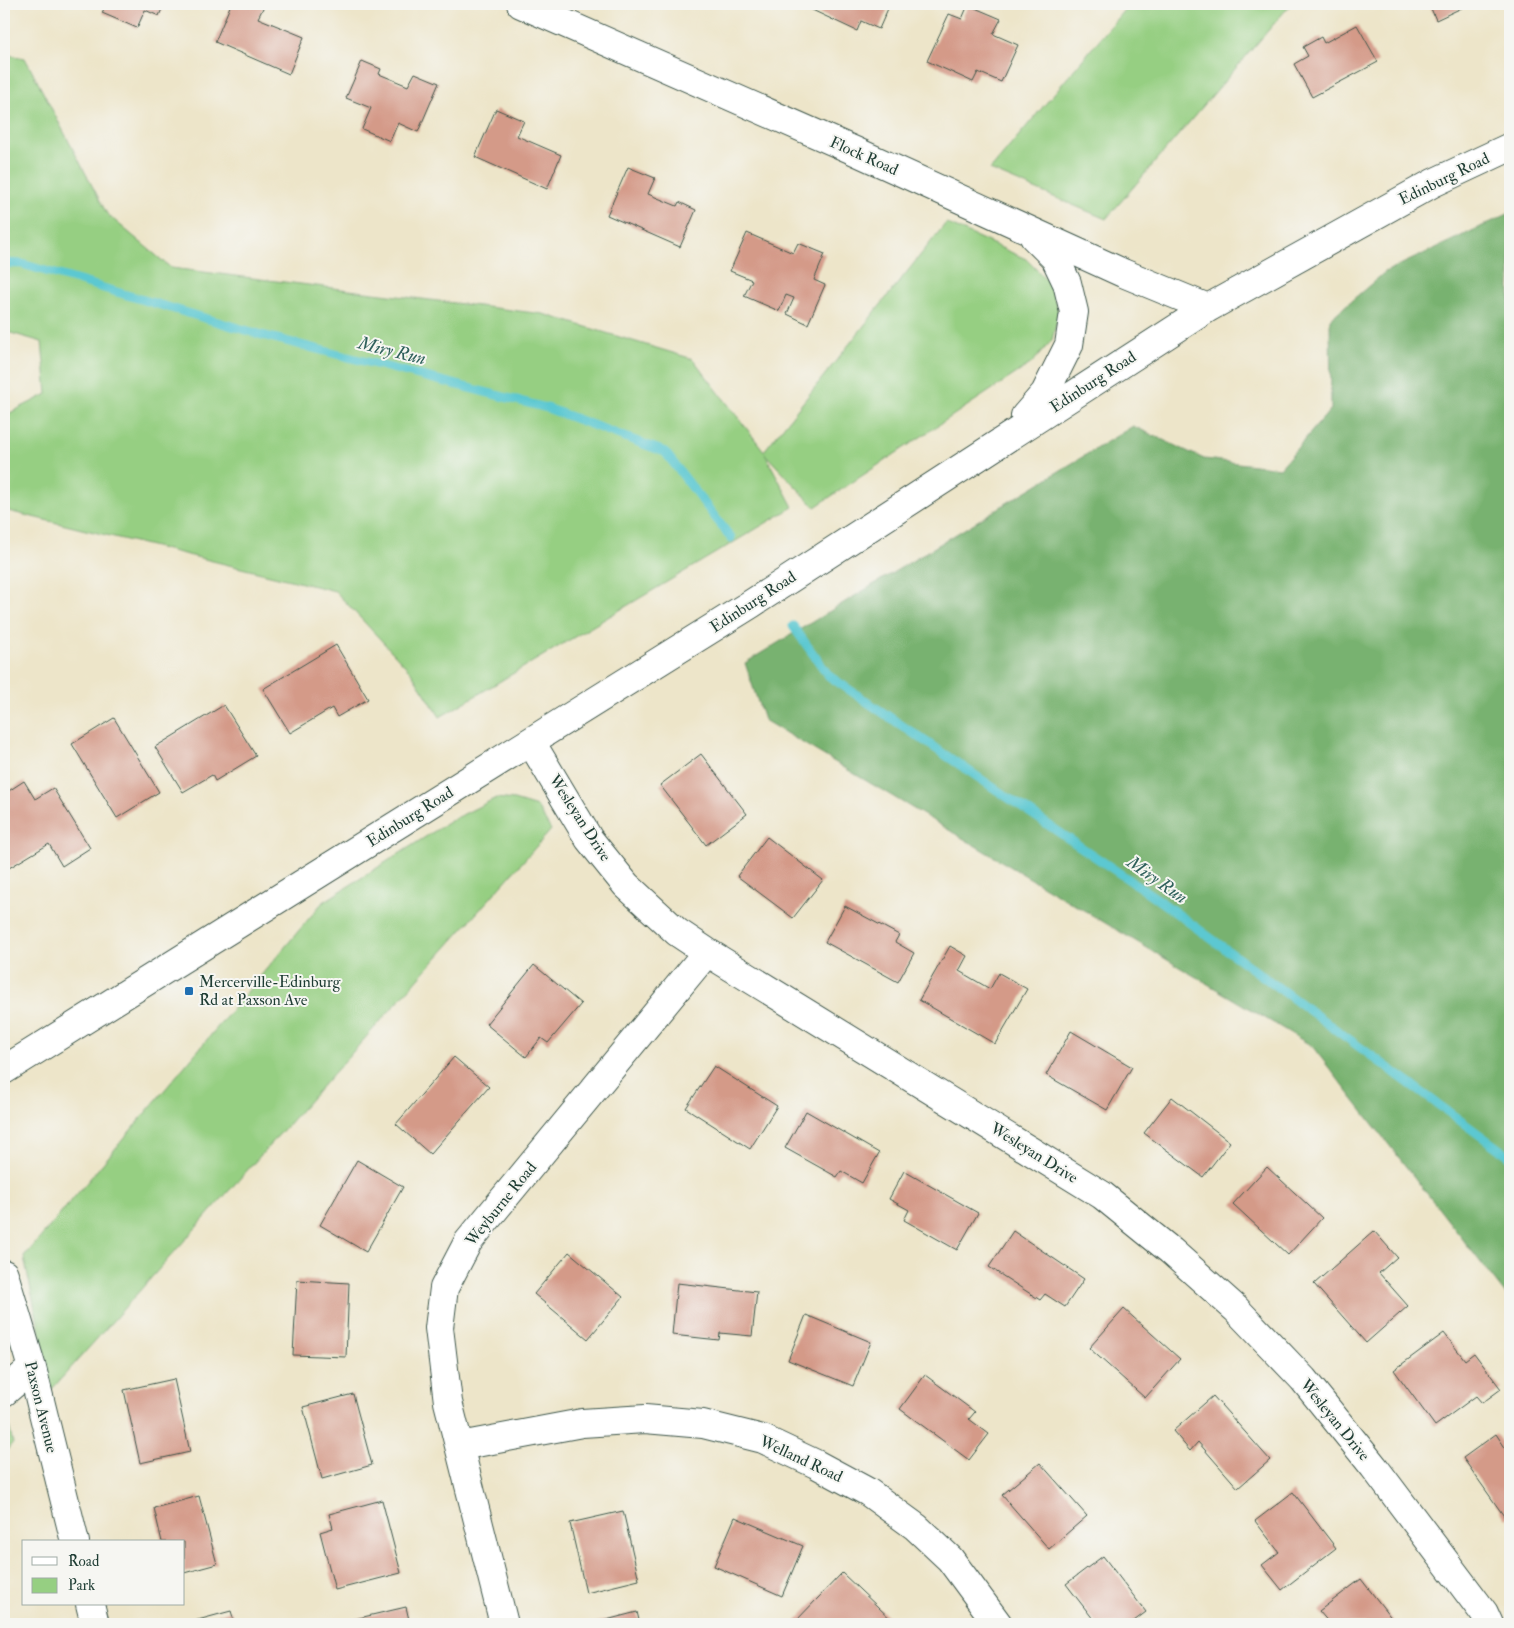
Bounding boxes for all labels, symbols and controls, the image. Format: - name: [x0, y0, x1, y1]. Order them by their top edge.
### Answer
- street label: Flock Road: [827, 132, 901, 180]
- street label: Edinburg Road: [1395, 148, 1493, 210]
- water label: Miry Run: [355, 331, 428, 370]
- street label: Edinburg Road: [1046, 347, 1140, 417]
- street label: Edinburg Road: [706, 567, 800, 637]
- street label: Wesleyan Drive: [544, 770, 616, 865]
- street label: Edinburg Road: [363, 782, 457, 852]
- water label: Miry Run: [1121, 850, 1192, 909]
- place label: Mercerville-Edinburg Rd at Paxson Ave: [199, 972, 342, 1010]
- marker: Mercerville-Edinburg Rd at Paxson Ave: [183, 985, 195, 997]
- street label: Wesleyan Drive: [986, 1118, 1082, 1188]
- street label: Weyburne Road: [460, 1158, 541, 1251]
- street label: Paxson Avenue: [20, 1359, 62, 1455]
- street label: Wesleyan Drive: [1295, 1374, 1374, 1465]
- street label: Welland Road: [755, 1431, 846, 1487]
- legend: [22, 1540, 185, 1606]
- text: Road: [68, 1552, 100, 1571]
- text: Park: [68, 1576, 95, 1595]

